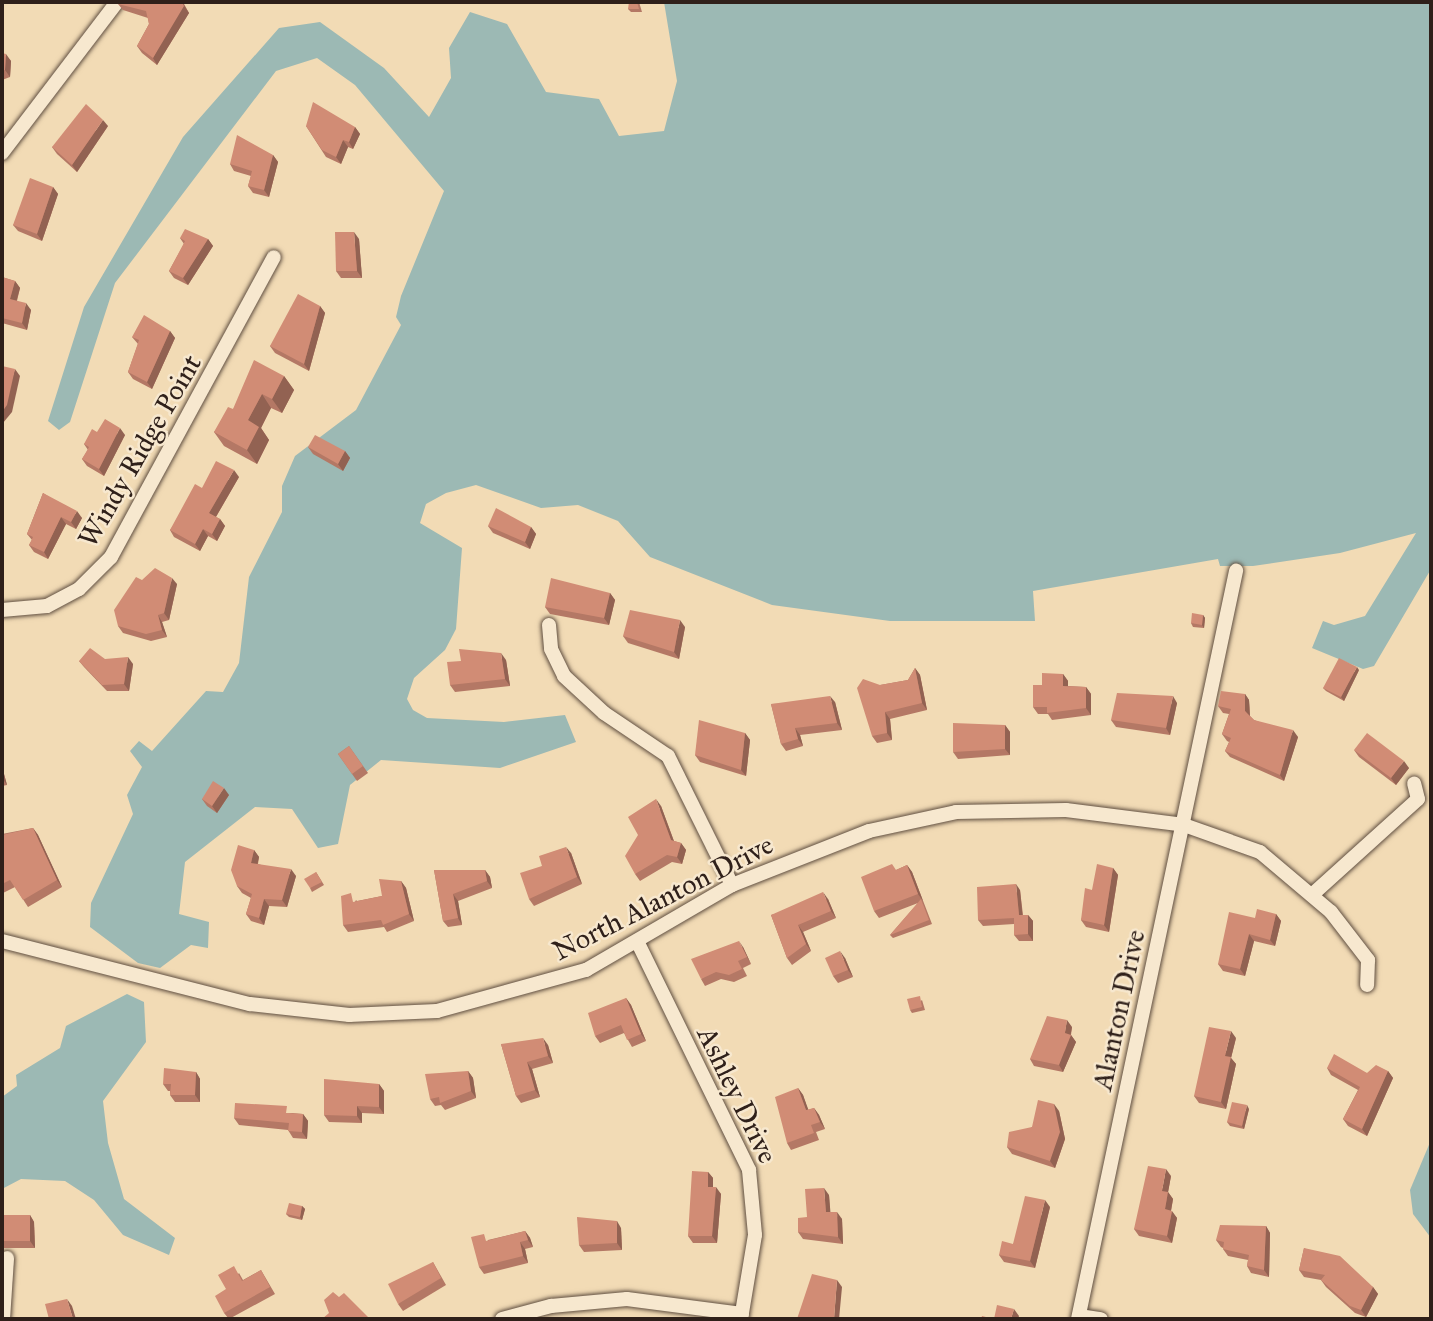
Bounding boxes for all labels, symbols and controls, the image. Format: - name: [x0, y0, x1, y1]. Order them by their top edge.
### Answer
- street label: Windy Ridge Point: [71, 349, 209, 553]
- street label: North Alanton Drive: [547, 828, 779, 968]
- street label: Alanton Drive: [1086, 927, 1152, 1093]
- street label: Ashley Drive: [690, 1021, 784, 1169]

